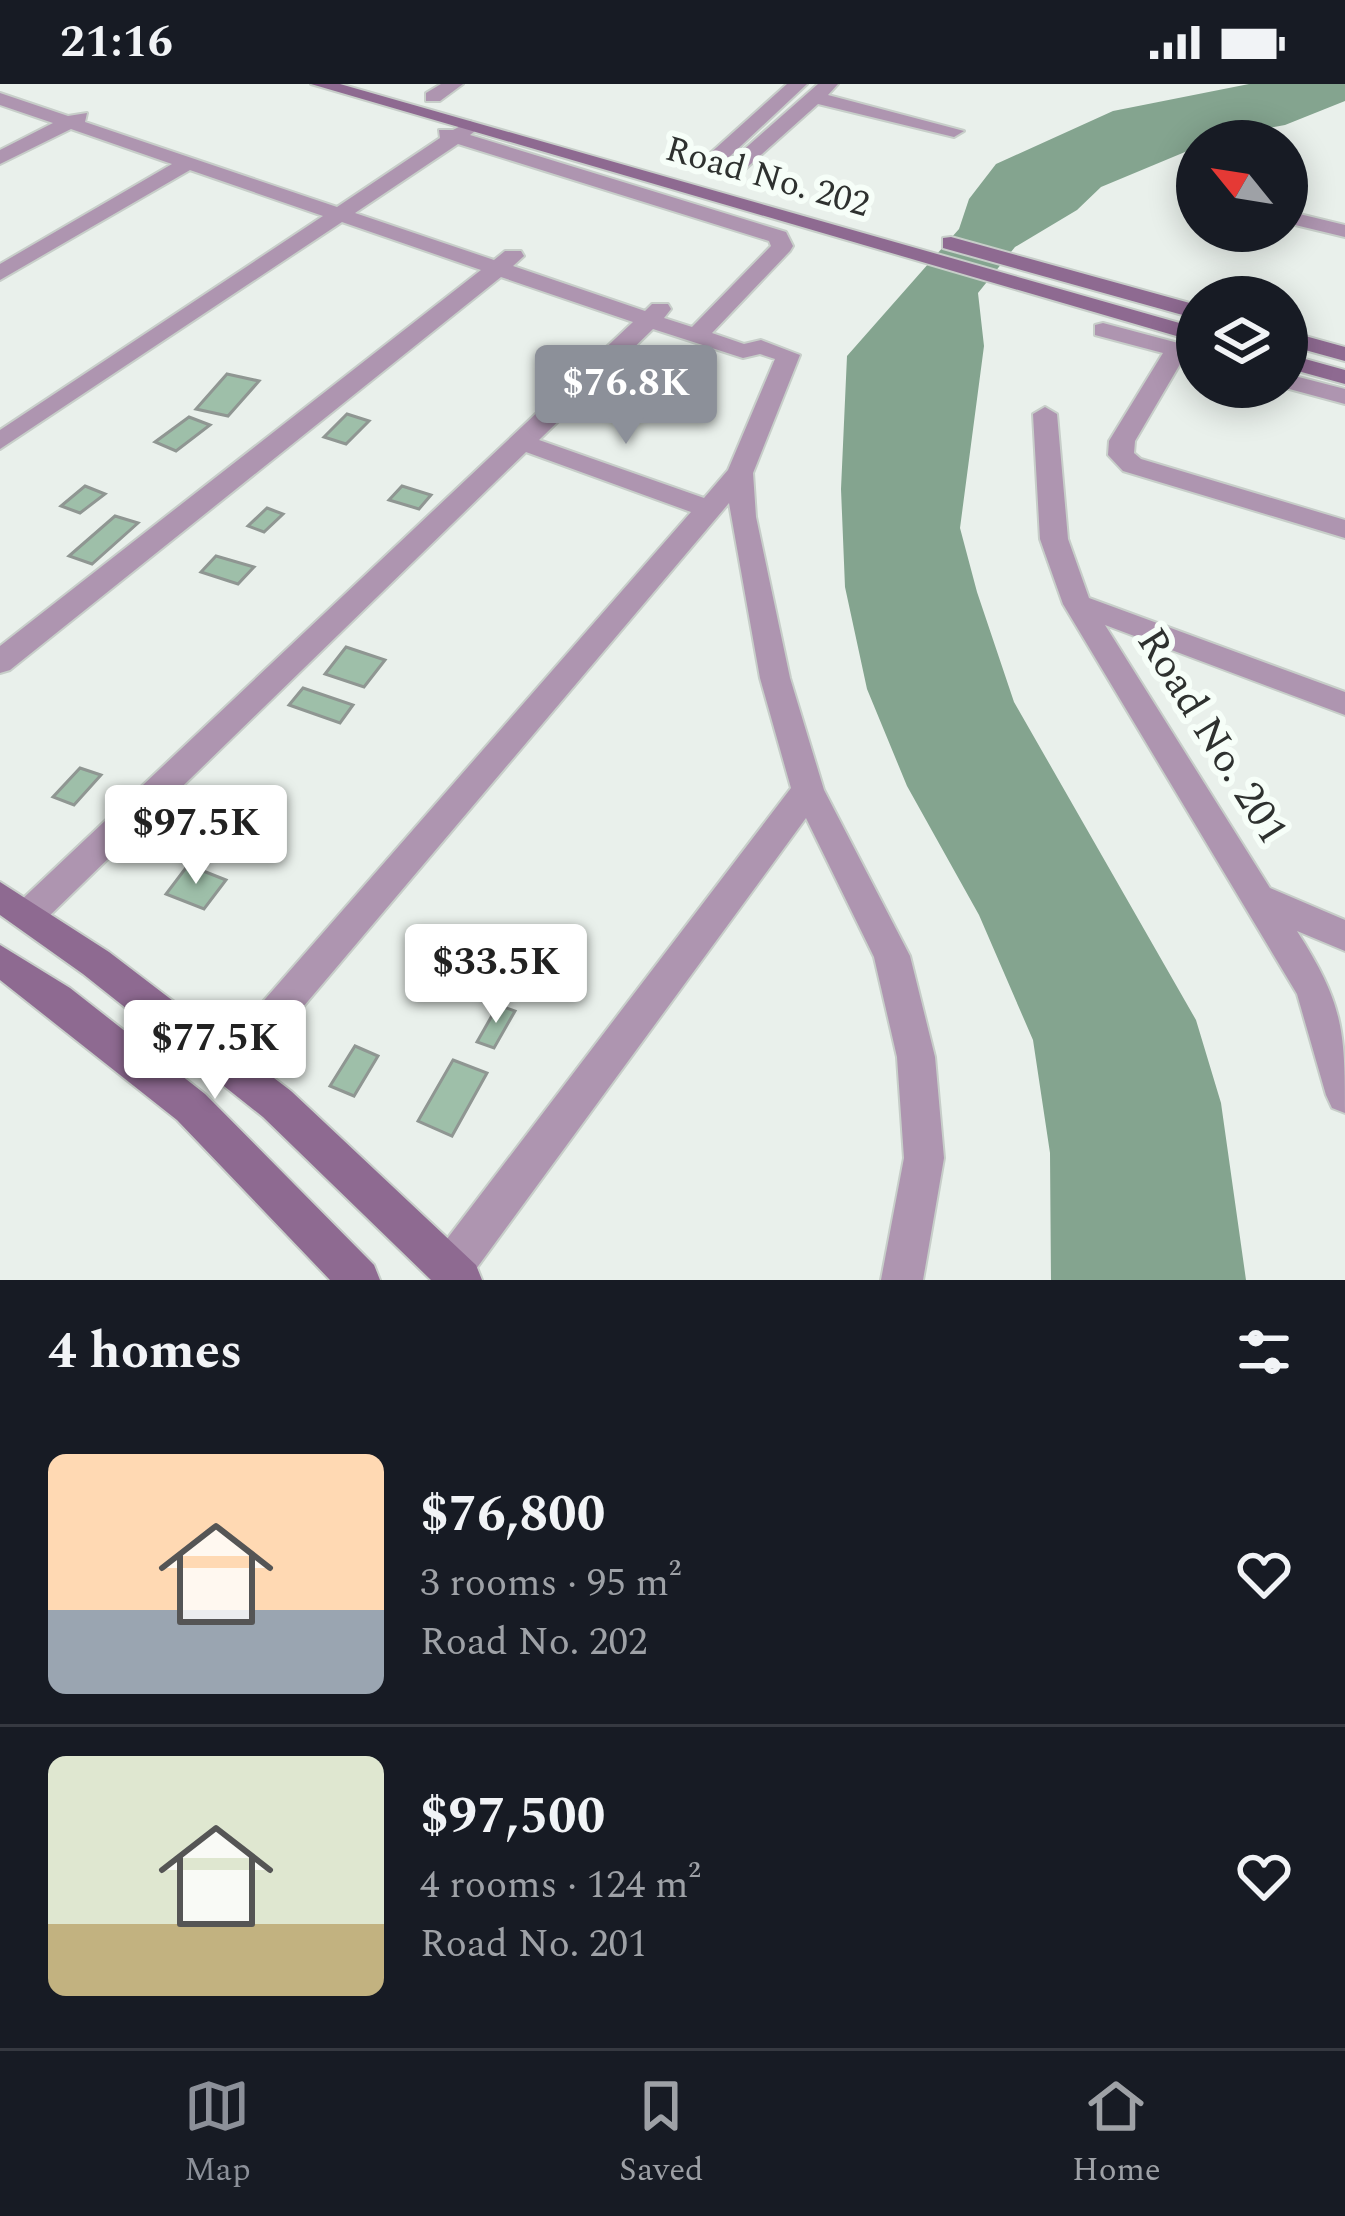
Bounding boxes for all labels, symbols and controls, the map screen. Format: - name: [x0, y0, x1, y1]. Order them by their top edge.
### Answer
- text: 21:16: [60, 8, 173, 77]
- north arrow: [1176, 120, 1308, 252]
- map controls: [1176, 120, 1308, 408]
- street label: Road No. 202: [659, 122, 876, 233]
- button: layers: [1176, 276, 1308, 408]
- pin: $76.8K: [528, 345, 724, 447]
- text: $76.8K: [562, 354, 690, 413]
- street label: Road No. 201: [1120, 616, 1304, 857]
- pin: $97.5K: [98, 785, 294, 887]
- text: $97.5K: [132, 794, 260, 853]
- pin: $33.5K: [398, 924, 594, 1026]
- text: $33.5K: [432, 933, 560, 992]
- pin: $77.5K: [117, 1000, 313, 1102]
- text: $77.5K: [151, 1009, 279, 1068]
- text: 4 homes: [48, 1313, 242, 1391]
- icon: filters: [1231, 1319, 1297, 1385]
- text: $76,800: [420, 1476, 605, 1554]
- icon: home: [144, 1502, 288, 1646]
- icon: heart: [1231, 1541, 1297, 1607]
- text: 3 rooms · 95 m²: [420, 1554, 681, 1613]
- text: Road No. 202: [420, 1613, 648, 1672]
- text: $97,500: [420, 1778, 605, 1856]
- icon: home: [144, 1804, 288, 1948]
- icon: heart: [1231, 1843, 1297, 1909]
- text: 4 rooms · 124 m²: [420, 1856, 701, 1915]
- text: Road No. 201: [420, 1915, 648, 1974]
- tab: Map: [184, 2073, 251, 2195]
- tab: Saved: [619, 2073, 704, 2195]
- tab: Home: [1072, 2073, 1161, 2195]

